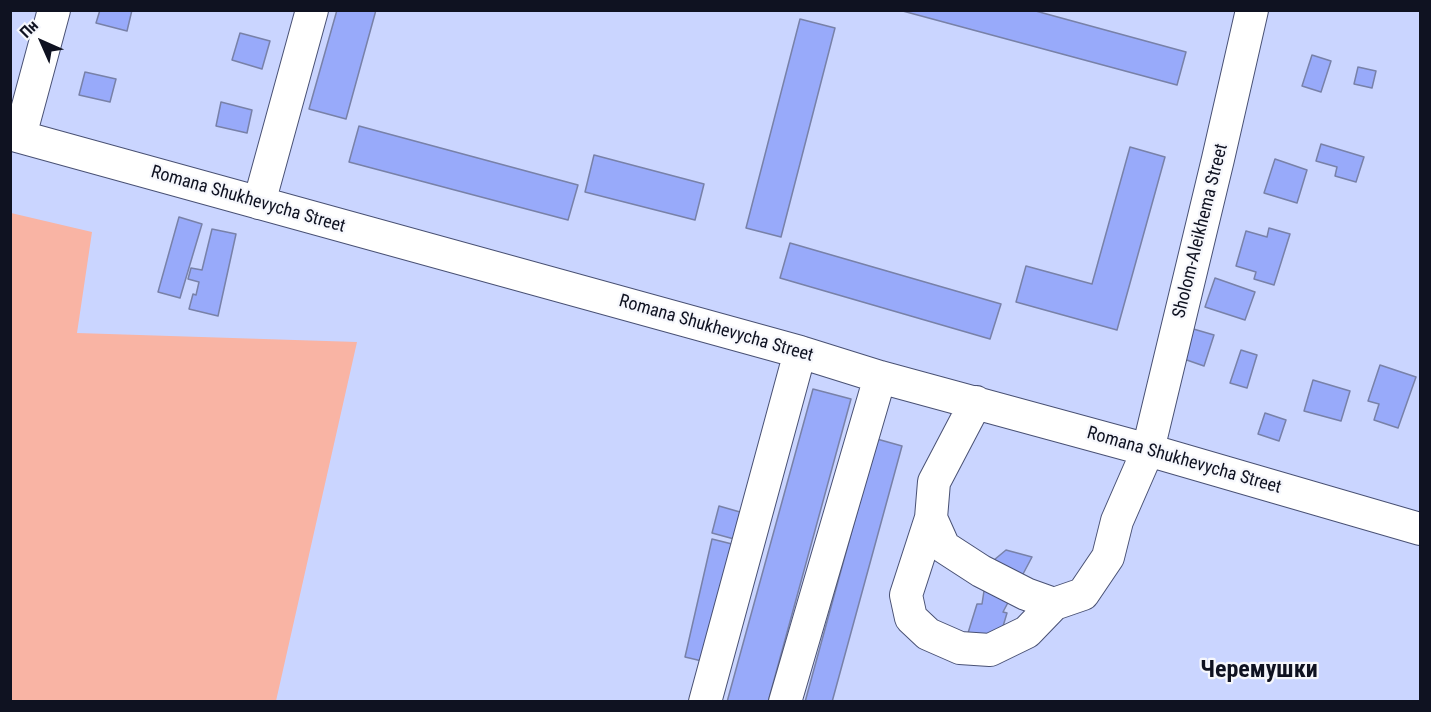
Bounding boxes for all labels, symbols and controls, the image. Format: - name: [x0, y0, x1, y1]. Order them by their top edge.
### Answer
- north arrow: [12, 12, 72, 72]
- text: Пн: [16, 16, 42, 42]
- street label: Sholom-Aleikhema Street: [1169, 142, 1233, 320]
- street label: Romana Shukhevycha Street: [148, 162, 348, 238]
- street label: Romana Shukhevycha Street: [616, 291, 816, 367]
- street label: Romana Shukhevycha Street: [1084, 423, 1284, 499]
- district label: Черемушки: [1200, 657, 1318, 685]

